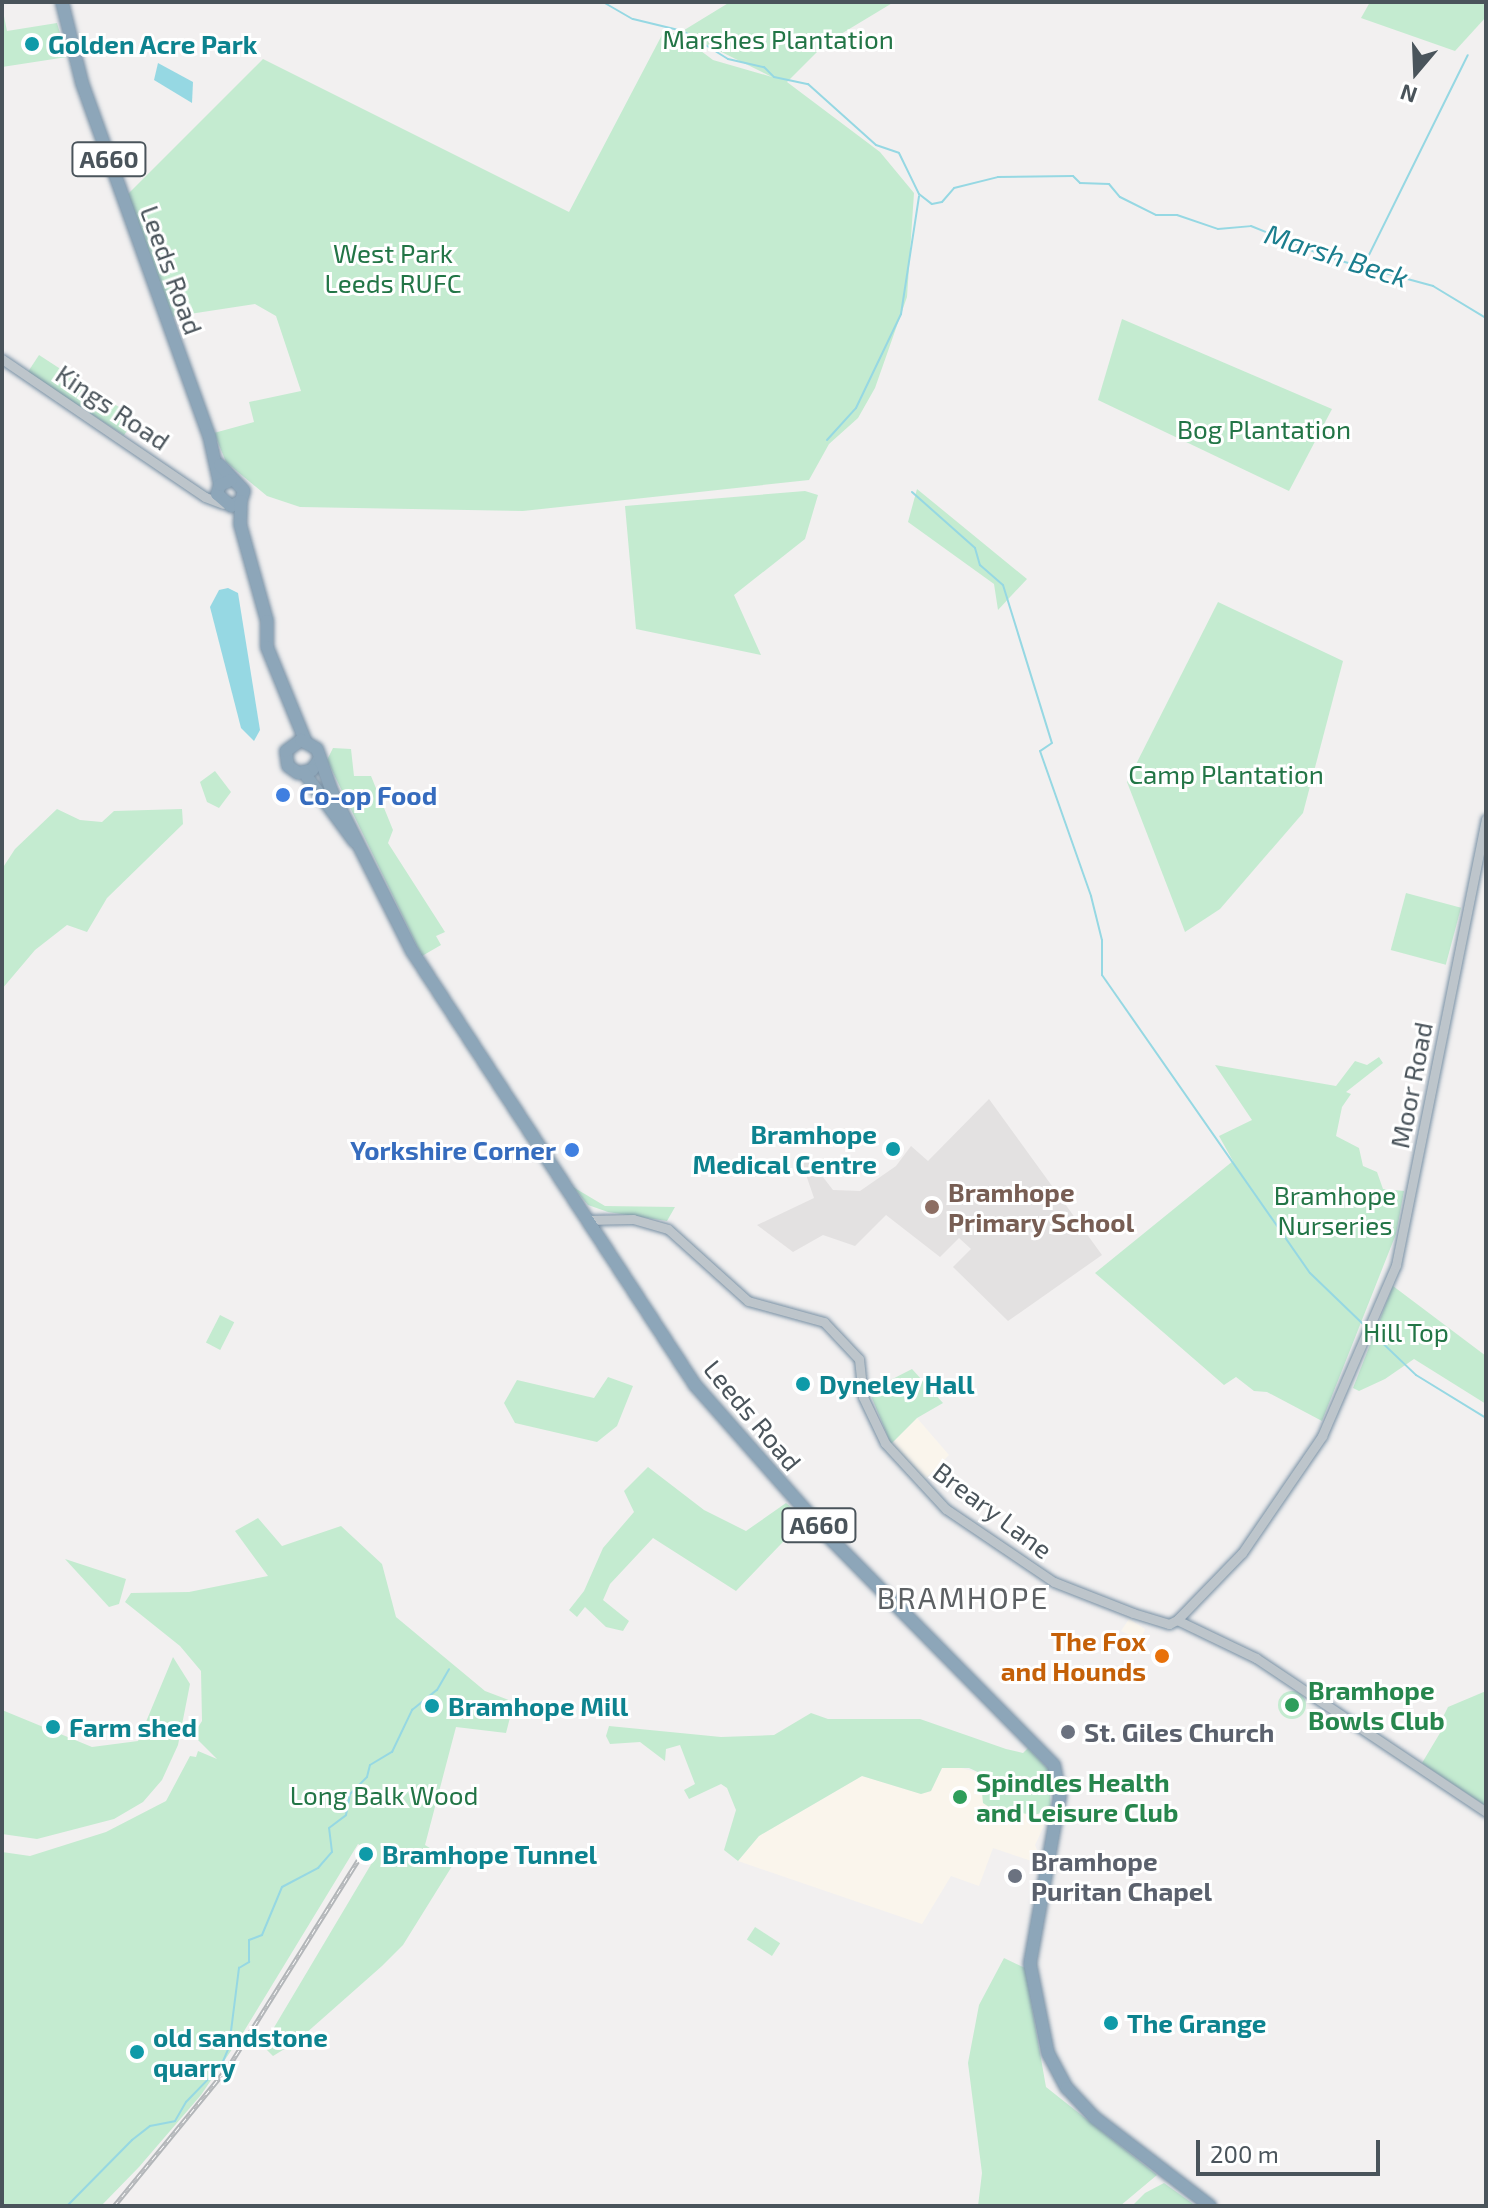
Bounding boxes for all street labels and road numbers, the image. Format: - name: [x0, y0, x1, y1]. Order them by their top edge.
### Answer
- road number: A660: [71, 139, 147, 179]
- street label: Leeds Road: [134, 201, 210, 339]
- street label: Kings Road: [50, 358, 176, 456]
- street label: Moor Road: [1383, 1019, 1439, 1151]
- street label: Leeds Road: [698, 1353, 808, 1477]
- street label: Breary Lane: [927, 1455, 1059, 1565]
- road number: A660: [781, 1505, 857, 1545]

